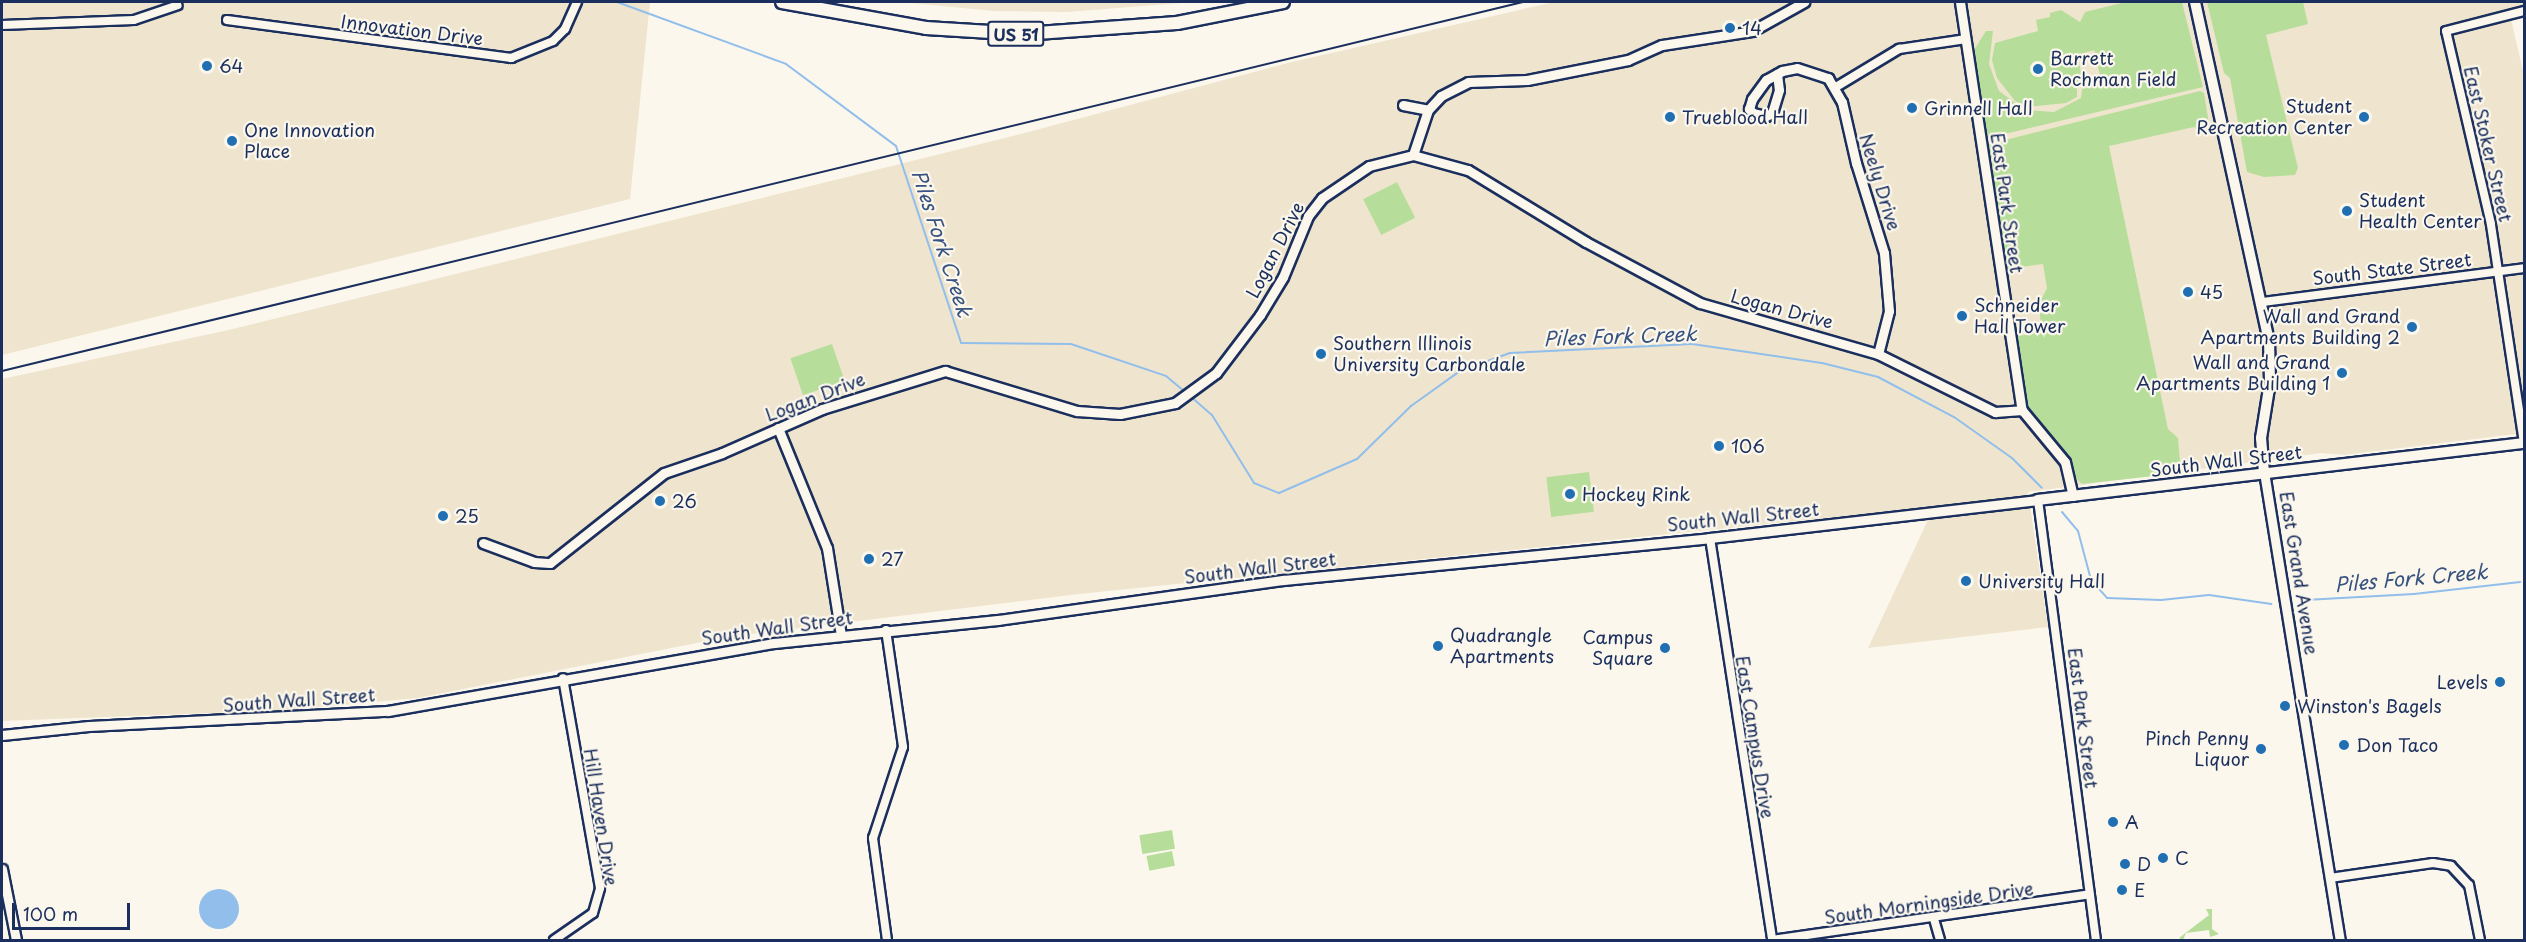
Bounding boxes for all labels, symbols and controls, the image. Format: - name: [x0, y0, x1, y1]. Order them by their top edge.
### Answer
- street label: Innovation Drive: [340, 11, 484, 49]
- place label: 14: [1742, 17, 1762, 39]
- road number: US 51: [988, 21, 1044, 47]
- marker: 14: [1723, 21, 1737, 35]
- place label: Barrett Rochman Field: [2050, 48, 2177, 90]
- place label: 64: [219, 55, 244, 77]
- marker: 64: [200, 59, 214, 73]
- marker: Barrett Rochman Field: [2031, 62, 2045, 76]
- street label: East Stoker Street: [2460, 64, 2516, 224]
- place label: Student Recreation Center: [2195, 96, 2352, 138]
- place label: Grinnell Hall: [1924, 97, 2034, 119]
- marker: Grinnell Hall: [1905, 101, 1919, 115]
- place label: Trueblood Hall: [1682, 106, 1809, 128]
- marker: Trueblood Hall: [1663, 110, 1677, 124]
- marker: Student Recreation Center: [2357, 110, 2371, 124]
- place label: One Innovation Place: [244, 120, 376, 162]
- street label: Neely Drive: [1855, 131, 1905, 233]
- street label: East Park Street: [1986, 131, 2028, 275]
- marker: One Innovation Place: [225, 134, 239, 148]
- water label: Piles Fork Creek: [906, 165, 978, 321]
- place label: Student Health Center: [2359, 190, 2483, 232]
- street label: Logan Drive: [1242, 198, 1308, 302]
- marker: Student Health Center: [2340, 204, 2354, 218]
- street label: South State Street: [2311, 248, 2473, 290]
- place label: 45: [2200, 281, 2223, 303]
- street label: Logan Drive: [1729, 285, 1835, 333]
- marker: 45: [2181, 285, 2195, 299]
- place label: Schneider Hall Tower: [1974, 295, 2066, 338]
- place label: Wall and Grand Apartments Building 2: [2201, 306, 2400, 348]
- marker: Schneider Hall Tower: [1955, 309, 1969, 323]
- marker: Wall and Grand Apartments Building 2: [2405, 320, 2419, 334]
- water label: Piles Fork Creek: [1541, 321, 1699, 351]
- place label: Southern Illinois University Carbondale: [1333, 333, 1526, 376]
- marker: Southern Illinois University Carbondale: [1314, 347, 1328, 361]
- place label: Wall and Grand Apartments Building 1: [2136, 352, 2330, 394]
- marker: Wall and Grand Apartments Building 1: [2335, 366, 2349, 380]
- street label: Logan Drive: [762, 368, 868, 426]
- place label: 106: [1731, 435, 1765, 457]
- marker: 106: [1712, 439, 1726, 453]
- street label: South Wall Street: [2148, 441, 2304, 481]
- place label: Hockey Rink: [1582, 483, 1690, 505]
- marker: Hockey Rink: [1563, 487, 1577, 501]
- street label: East Grand Avenue: [2275, 489, 2323, 657]
- place label: 26: [672, 490, 697, 512]
- marker: 26: [653, 494, 667, 508]
- street label: South Wall Street: [1665, 498, 1821, 536]
- place label: 25: [455, 505, 479, 527]
- marker: 25: [436, 509, 450, 523]
- place label: 27: [881, 548, 903, 570]
- street label: South Wall Street: [1182, 548, 1338, 588]
- marker: 27: [862, 552, 876, 566]
- water label: Piles Fork Creek: [2332, 559, 2490, 597]
- place label: University Hall: [1978, 570, 2106, 592]
- marker: University Hall: [1959, 574, 1973, 588]
- street label: South Wall Street: [699, 607, 855, 649]
- place label: Quadrangle Apartments: [1450, 625, 1554, 668]
- place label: Campus Square: [1582, 627, 1653, 670]
- marker: Quadrangle Apartments: [1431, 639, 1445, 653]
- marker: Campus Square: [1658, 641, 1672, 655]
- street label: East Park Street: [2064, 646, 2102, 790]
- street label: East Campus Drive: [1731, 653, 1779, 821]
- place label: Levels: [2437, 671, 2488, 693]
- marker: Levels: [2493, 675, 2507, 689]
- street label: South Wall Street: [222, 684, 376, 716]
- place label: Winston's Bagels: [2297, 695, 2443, 717]
- marker: Winston's Bagels: [2278, 699, 2292, 713]
- place label: Pinch Penny Liquor: [2145, 728, 2249, 771]
- place label: Don Taco: [2356, 734, 2437, 756]
- marker: Don Taco: [2337, 738, 2351, 752]
- marker: Pinch Penny Liquor: [2254, 742, 2268, 756]
- street label: Hill Haven Drive: [579, 746, 623, 888]
- place label: A: [2125, 811, 2139, 833]
- marker: A: [2106, 815, 2120, 829]
- place label: C: [2175, 847, 2189, 869]
- marker: C: [2156, 851, 2170, 865]
- place label: D: [2137, 853, 2151, 875]
- marker: D: [2118, 857, 2132, 871]
- street label: South Morningside Drive: [1822, 877, 2036, 929]
- place label: E: [2134, 879, 2145, 901]
- marker: E: [2115, 883, 2129, 897]
- scale bar: [15, 891, 134, 929]
- text: 100 m: [23, 900, 78, 927]

